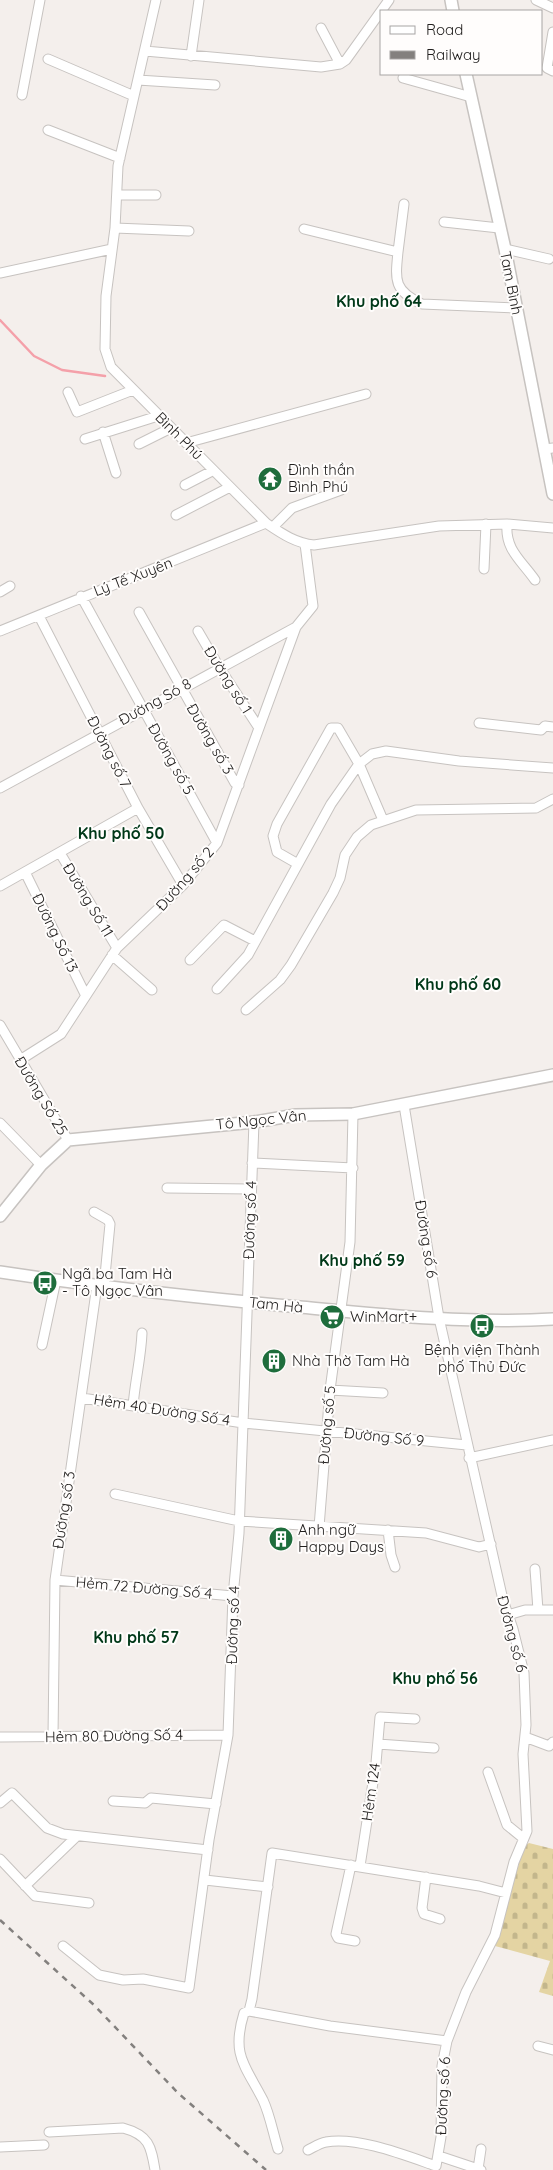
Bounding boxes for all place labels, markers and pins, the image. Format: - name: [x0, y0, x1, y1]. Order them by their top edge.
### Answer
- place label: Đình thần Bình Phú: [288, 460, 355, 496]
- temple icon: Đình thần Bình Phú: [257, 466, 283, 492]
- place label: Ngã ba Tam Hà - Tô Ngọc Vân: [62, 1264, 172, 1300]
- bus stop icon: Ngã ba Tam Hà - Tô Ngọc Vân: [32, 1270, 58, 1296]
- supermarket icon: WinMart+: [319, 1304, 345, 1330]
- place label: WinMart+: [350, 1307, 417, 1326]
- bus stop icon: Bệnh viện Thành phố Thủ Đức: [469, 1313, 495, 1339]
- place label: Bệnh viện Thành phố Thủ Đức: [424, 1340, 540, 1376]
- building icon: Nhà Thờ Tam Hà: [261, 1348, 287, 1374]
- place label: Nhà Thờ Tam Hà: [292, 1351, 410, 1370]
- place label: Anh ngữ Happy Days: [298, 1520, 384, 1556]
- building icon: Anh ngữ Happy Days: [268, 1526, 294, 1552]

